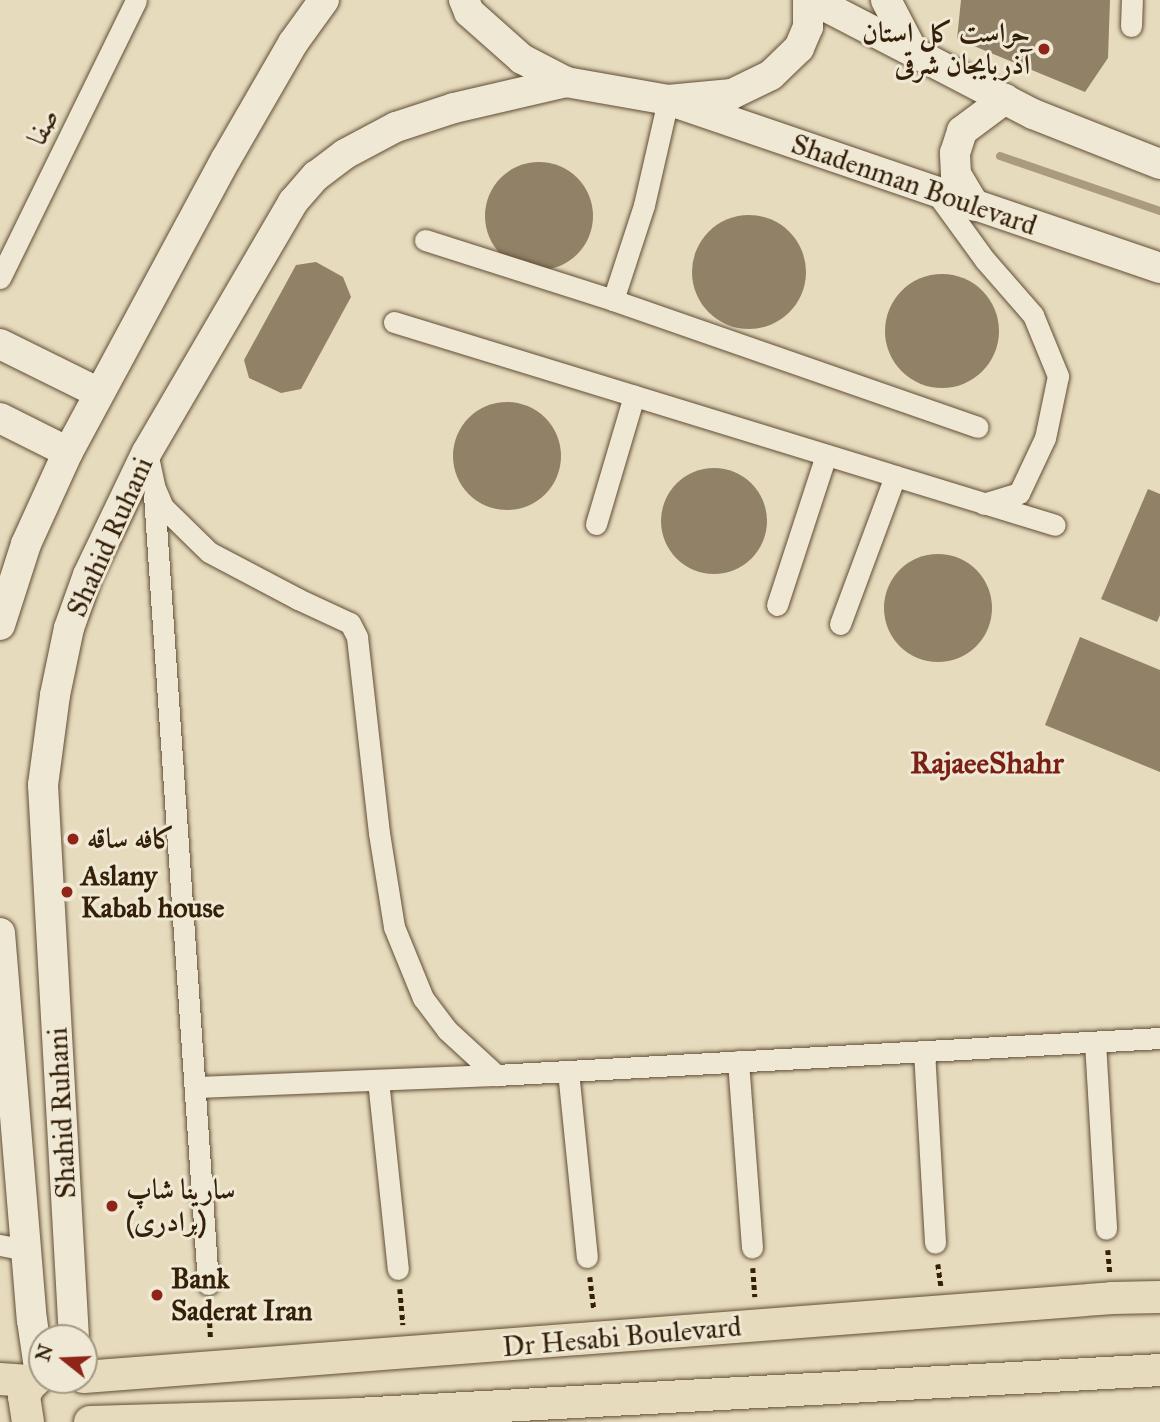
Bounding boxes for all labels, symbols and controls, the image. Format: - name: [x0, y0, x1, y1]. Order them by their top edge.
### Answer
- place label: حراست کل استان آذربایجان شرقی: [862, 16, 1030, 82]
- marker: حراست کل استان آذربایجان شرقی: [1036, 41, 1052, 57]
- street label: صفا: [20, 103, 66, 151]
- street label: Shadenman Boulevard: [787, 127, 1041, 243]
- street label: Shahid Ruhani: [60, 452, 160, 622]
- district label: RajaeeShahr: [910, 745, 1064, 781]
- place label: کافه ساقه: [87, 822, 175, 856]
- marker: کافه ساقه: [65, 831, 81, 847]
- place label: Aslany Kabab house: [81, 859, 224, 925]
- marker: Aslany Kabab house: [59, 884, 75, 900]
- street label: Shahid Ruhani: [41, 1027, 83, 1199]
- place label: سارینا شاپ (برادری): [126, 1173, 235, 1239]
- marker: سارینا شاپ (برادری): [104, 1198, 120, 1214]
- place label: Bank Saderat Iran: [171, 1262, 312, 1328]
- marker: Bank Saderat Iran: [149, 1287, 165, 1303]
- street label: Dr Hesabi Boulevard: [501, 1310, 743, 1364]
- north arrow: [28, 1324, 98, 1394]
- text: N: [31, 1342, 58, 1364]

